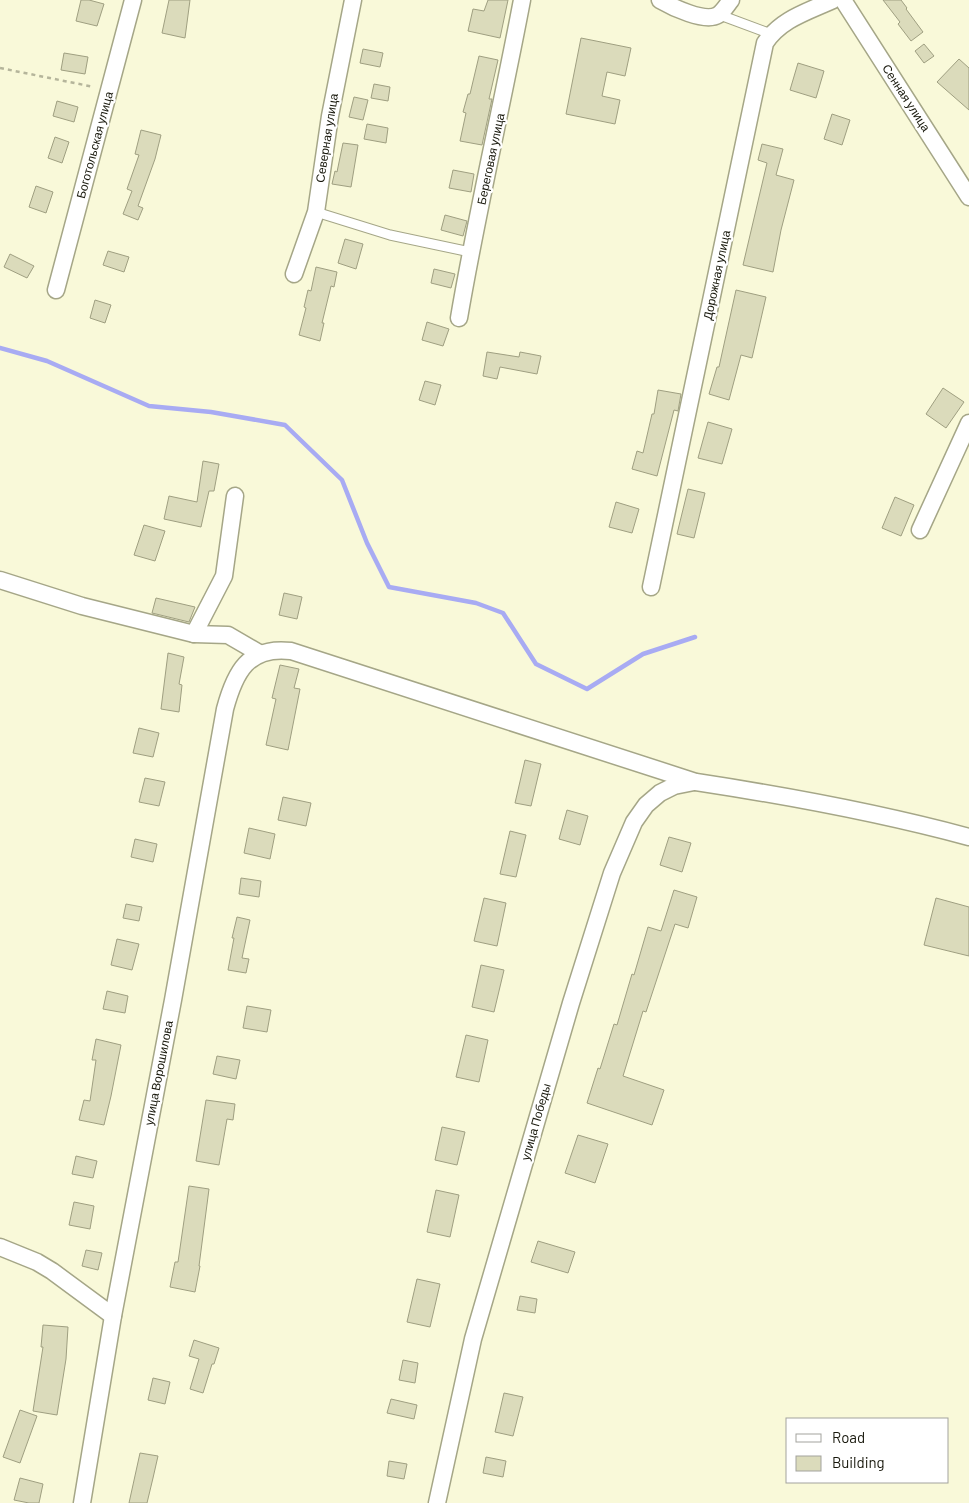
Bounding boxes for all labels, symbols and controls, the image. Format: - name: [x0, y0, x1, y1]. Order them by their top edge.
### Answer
- street label: Сенная улица: [879, 61, 934, 134]
- street label: Боготольская улица: [73, 89, 116, 200]
- street label: Северная улица: [312, 92, 341, 184]
- street label: Береговая улица: [473, 111, 508, 206]
- street label: Дорожная улица: [700, 228, 733, 321]
- street label: улица Ворошилова: [141, 1019, 176, 1127]
- street label: улица Победы: [517, 1082, 554, 1162]
- legend: [786, 1418, 949, 1483]
- text: Road: [832, 1428, 865, 1446]
- text: Building: [832, 1453, 885, 1471]

